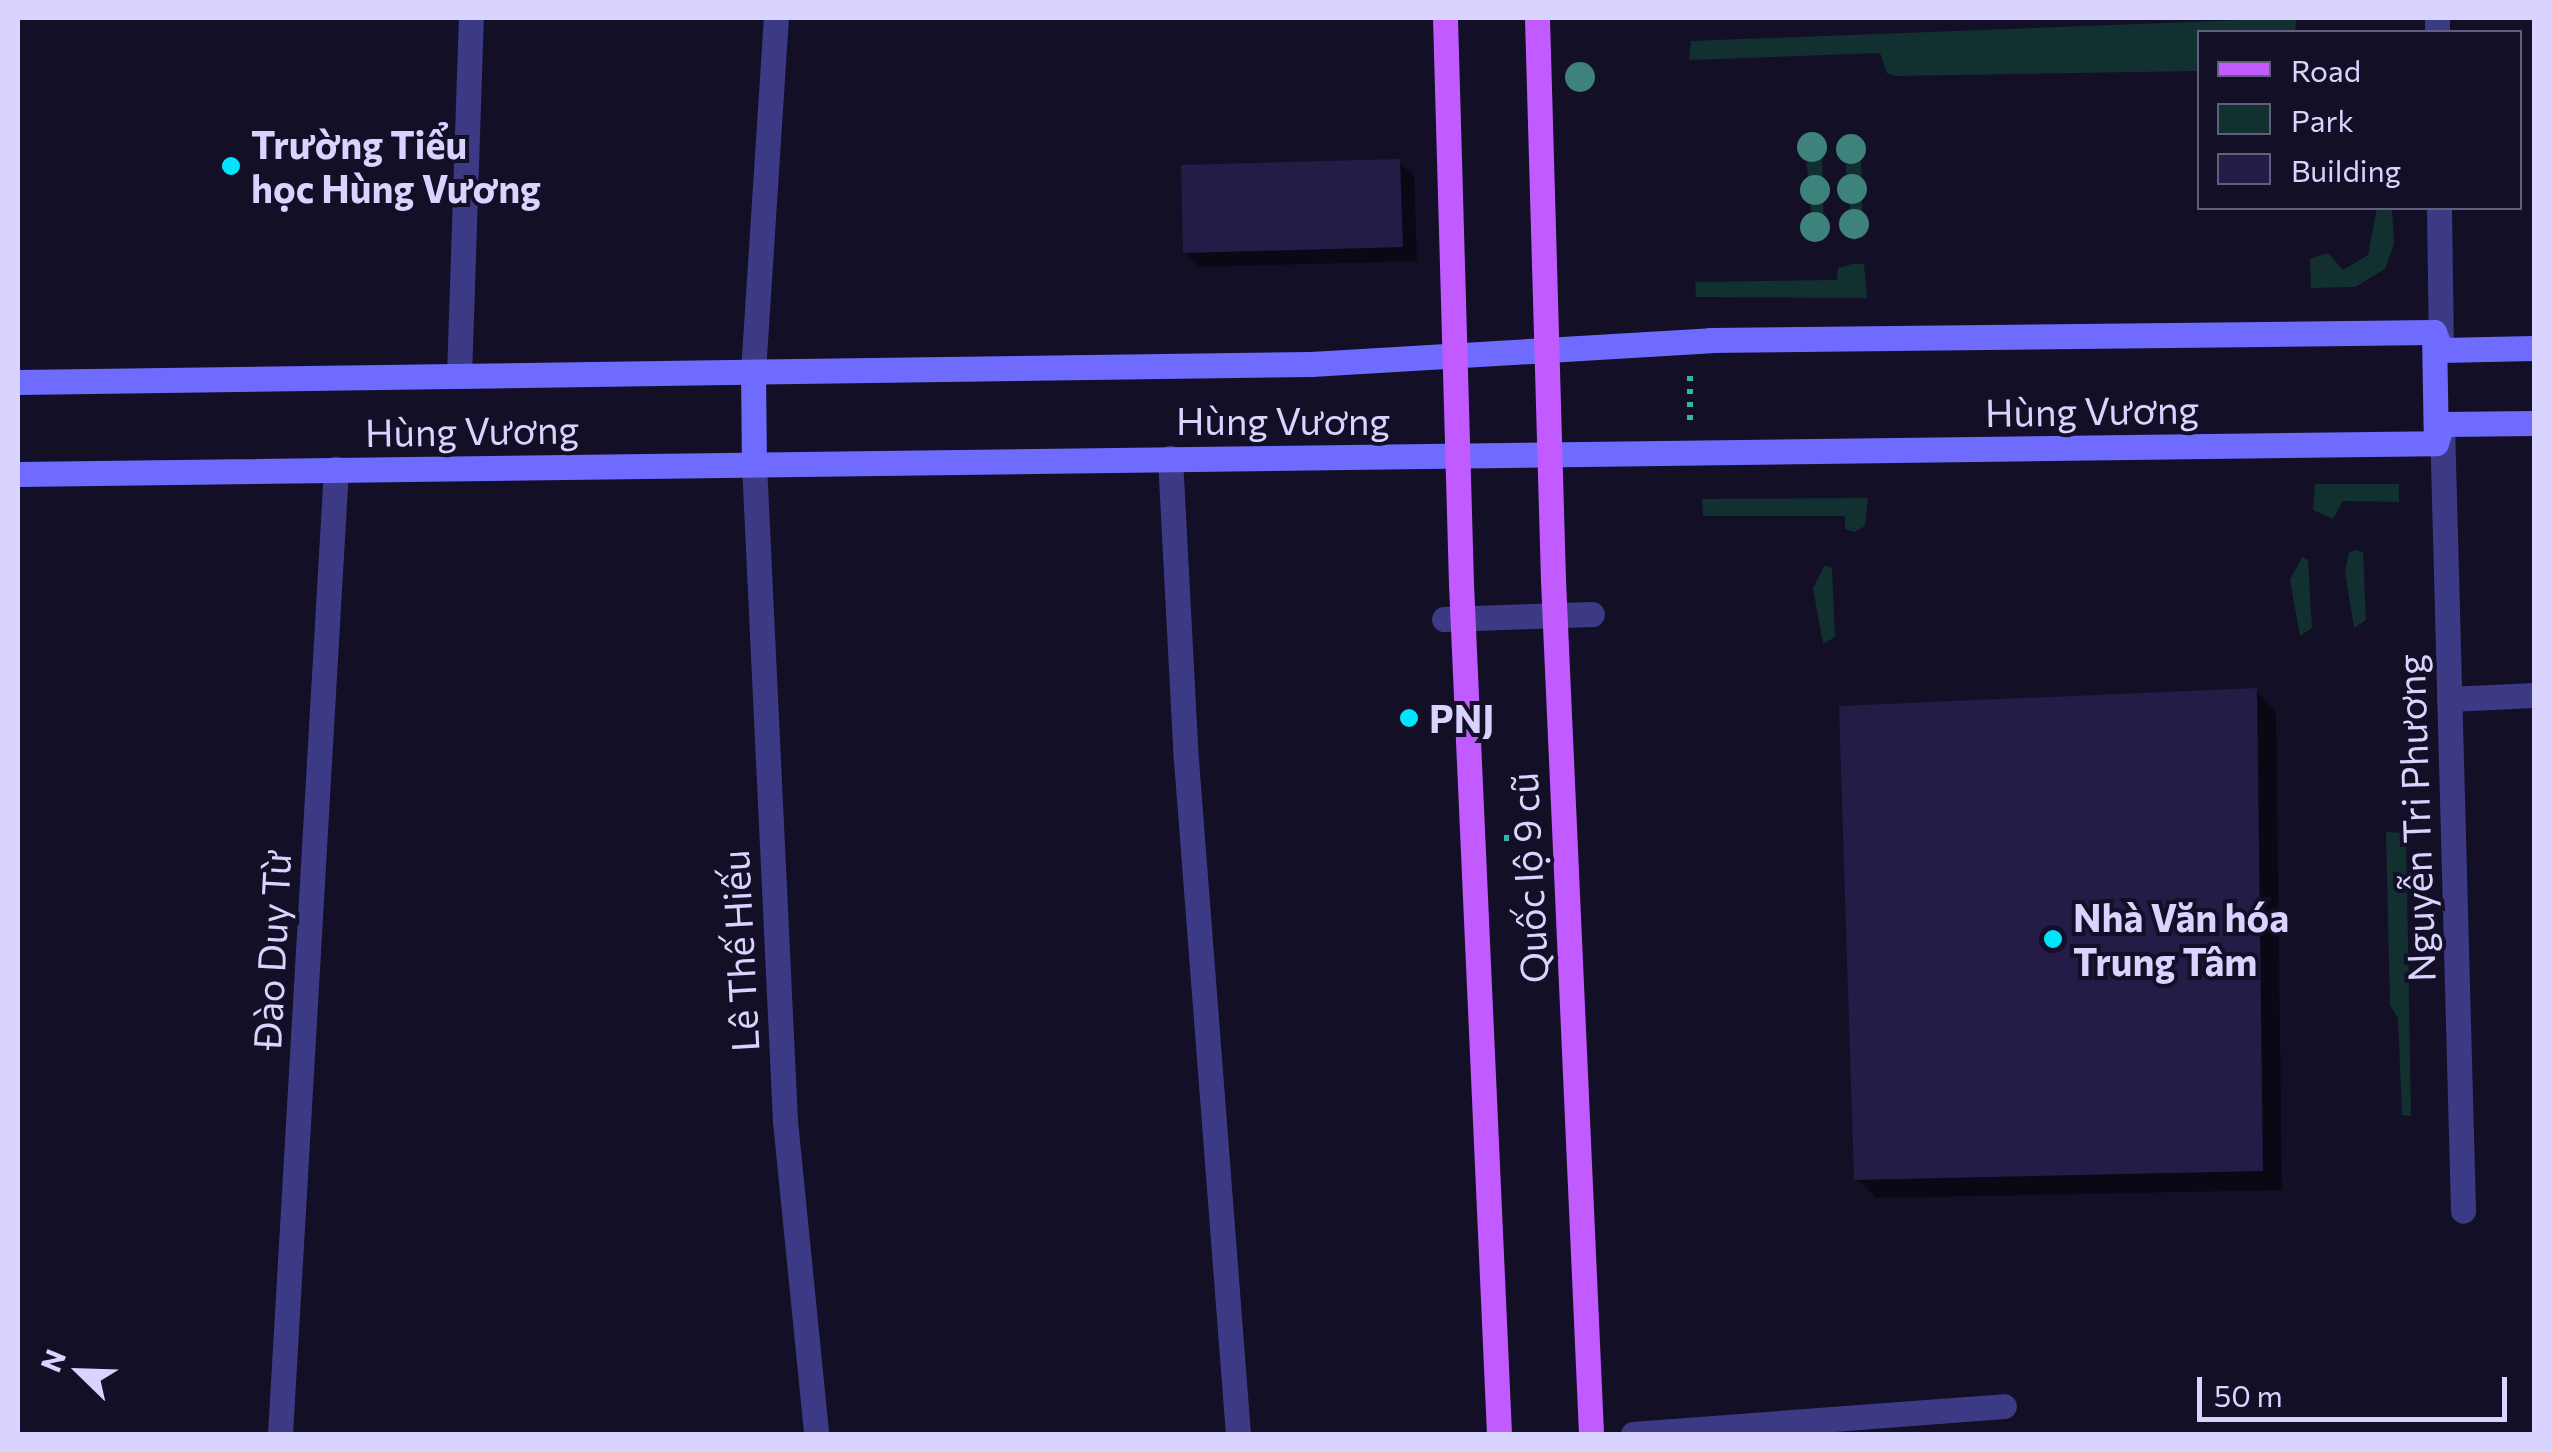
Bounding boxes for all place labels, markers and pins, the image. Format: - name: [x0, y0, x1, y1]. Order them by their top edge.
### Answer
- place label: Trường Tiểu học Hùng Vương: [251, 121, 541, 210]
- marker: Trường Tiểu học Hùng Vương: [220, 155, 242, 177]
- place label: PNJ: [1429, 695, 1494, 741]
- marker: PNJ: [1398, 707, 1420, 729]
- place label: Nhà Văn hóa Trung Tâm: [2073, 894, 2289, 984]
- marker: Nhà Văn hóa Trung Tâm: [2042, 928, 2064, 950]

